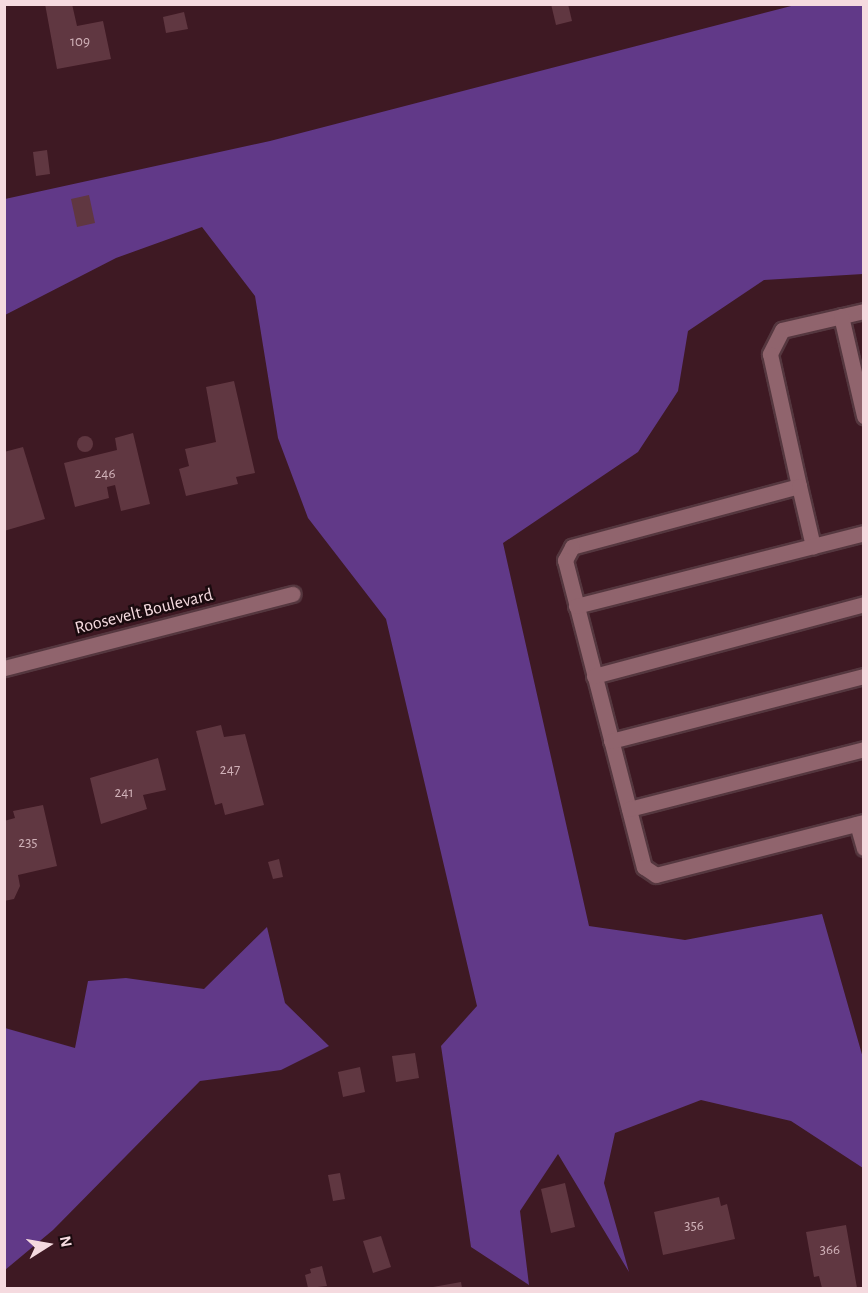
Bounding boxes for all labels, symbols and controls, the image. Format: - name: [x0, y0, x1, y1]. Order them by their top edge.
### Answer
- house number: 109: [70, 33, 90, 51]
- house number: 246: [94, 465, 116, 483]
- street label: Roosevelt Boulevard: [73, 584, 215, 640]
- house number: 247: [220, 761, 240, 779]
- house number: 241: [114, 784, 134, 802]
- house number: 235: [18, 834, 38, 852]
- north arrow: [18, 1215, 78, 1275]
- house number: 356: [684, 1217, 704, 1235]
- text: N: [57, 1235, 75, 1249]
- house number: 366: [820, 1241, 840, 1259]

